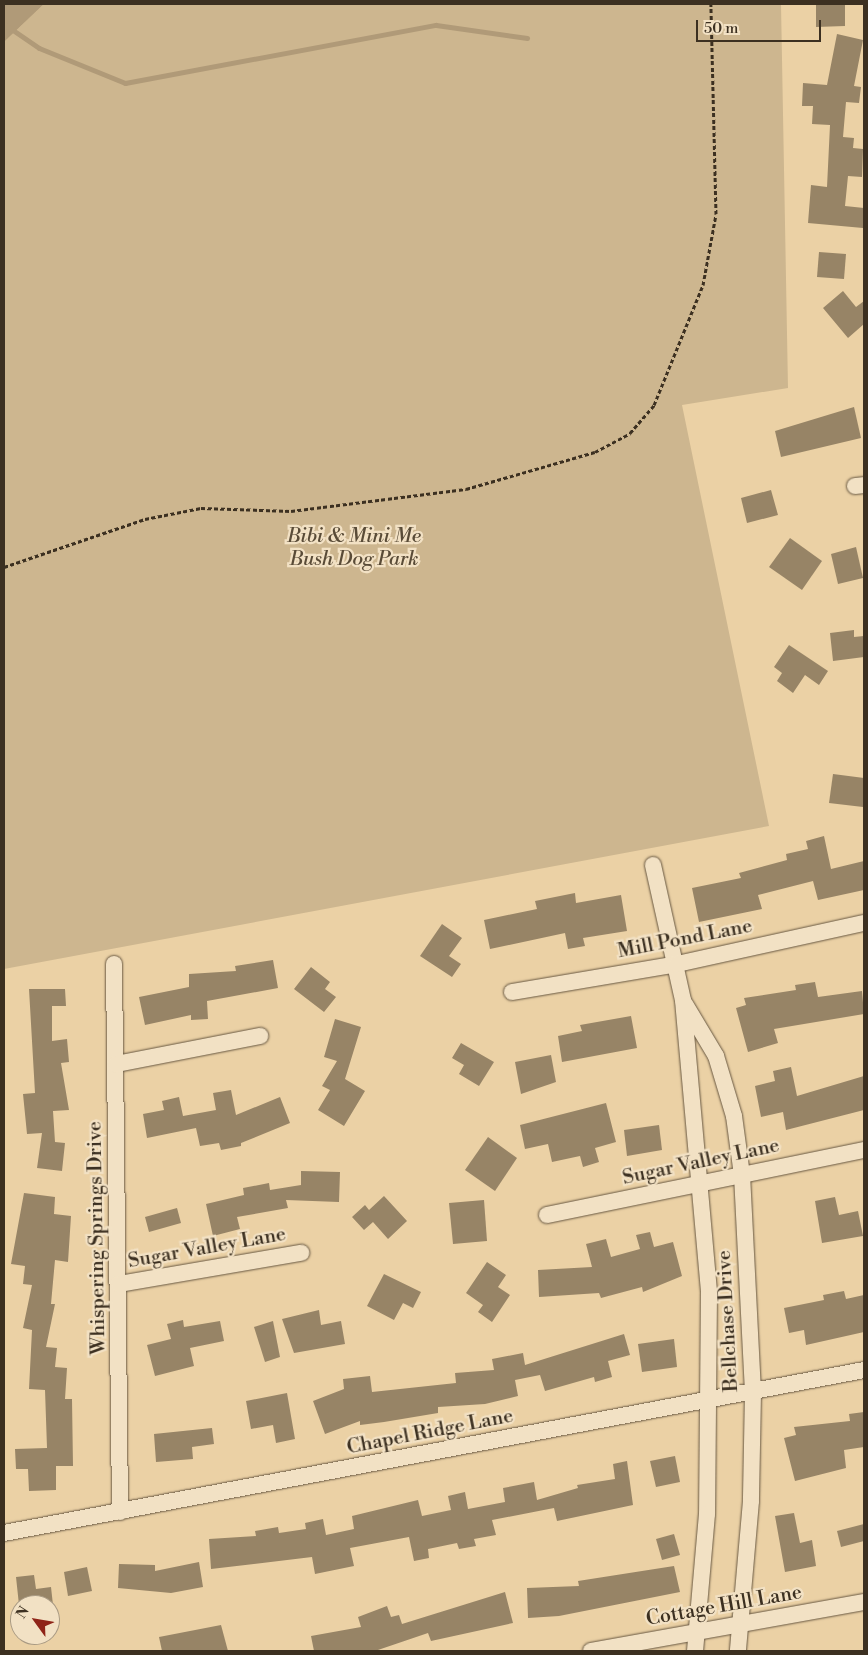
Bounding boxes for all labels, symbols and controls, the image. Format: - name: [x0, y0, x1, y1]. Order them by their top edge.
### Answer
- scale bar: [698, 10, 823, 42]
- text: 50 m: [704, 19, 738, 38]
- park label: Bibi & Mini Me Bush Dog Park: [287, 524, 421, 571]
- street label: Mill Pond Lane: [616, 914, 754, 964]
- street label: Whispering Springs Drive: [83, 1121, 111, 1355]
- street label: Sugar Valley Lane: [620, 1134, 782, 1190]
- street label: Sugar Valley Lane: [126, 1222, 288, 1274]
- street label: Bellchase Drive: [712, 1250, 744, 1392]
- street label: Chapel Ridge Lane: [345, 1404, 515, 1460]
- street label: Cottage Hill Lane: [644, 1580, 804, 1632]
- north arrow: [10, 1595, 60, 1645]
- text: N: [13, 1603, 34, 1622]

